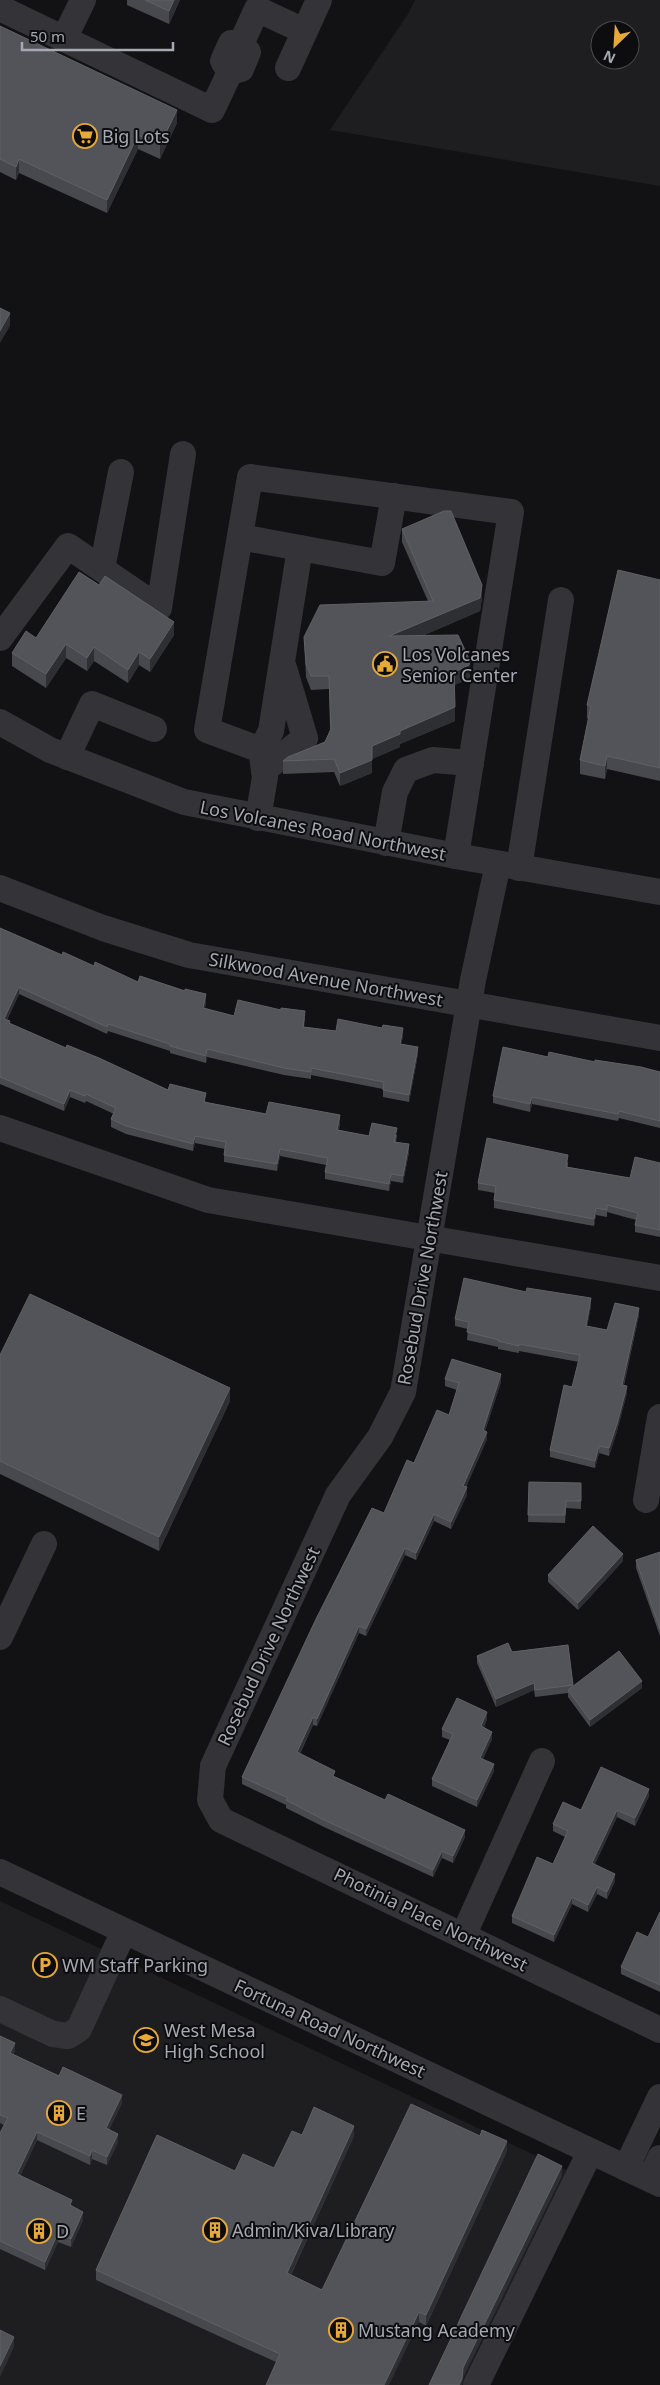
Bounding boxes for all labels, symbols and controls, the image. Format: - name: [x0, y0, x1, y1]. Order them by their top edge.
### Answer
- scale bar: [22, 20, 174, 52]
- north arrow: [590, 20, 640, 70]
- text: 50 m: [30, 26, 65, 46]
- text: N: [600, 46, 618, 68]
- supermarket icon: Big Lots: [72, 123, 98, 149]
- place label: Big Lots: [102, 124, 170, 148]
- place label: Los Volcanes Senior Center: [402, 642, 518, 687]
- public building icon: Los Volcanes Senior Center: [372, 651, 398, 677]
- street label: Los Volcanes Road Northwest: [198, 794, 448, 866]
- street label: Silkwood Avenue Northwest: [207, 947, 445, 1012]
- street label: Rosebud Drive Northwest: [391, 1169, 453, 1387]
- street label: Rosebud Drive Northwest: [211, 1542, 325, 1749]
- street label: Photinia Place Northwest: [330, 1862, 532, 1977]
- parking icon: WM Staff Parking: [32, 1952, 58, 1978]
- place label: WM Staff Parking: [62, 1953, 208, 1977]
- street label: Fortuna Road Northwest: [231, 1973, 430, 2083]
- place label: West Mesa High School: [164, 2018, 265, 2063]
- school or university icon: West Mesa High School: [133, 2027, 159, 2053]
- building icon: E: [46, 2100, 72, 2126]
- place label: E: [76, 2101, 86, 2125]
- building icon: Admin/Kiva/Library: [202, 2217, 228, 2243]
- building icon: D: [26, 2218, 52, 2244]
- place label: Admin/Kiva/Library: [232, 2218, 395, 2242]
- place label: D: [56, 2219, 69, 2243]
- building icon: Mustang Academy: [328, 2317, 354, 2343]
- place label: Mustang Academy: [358, 2318, 516, 2342]

